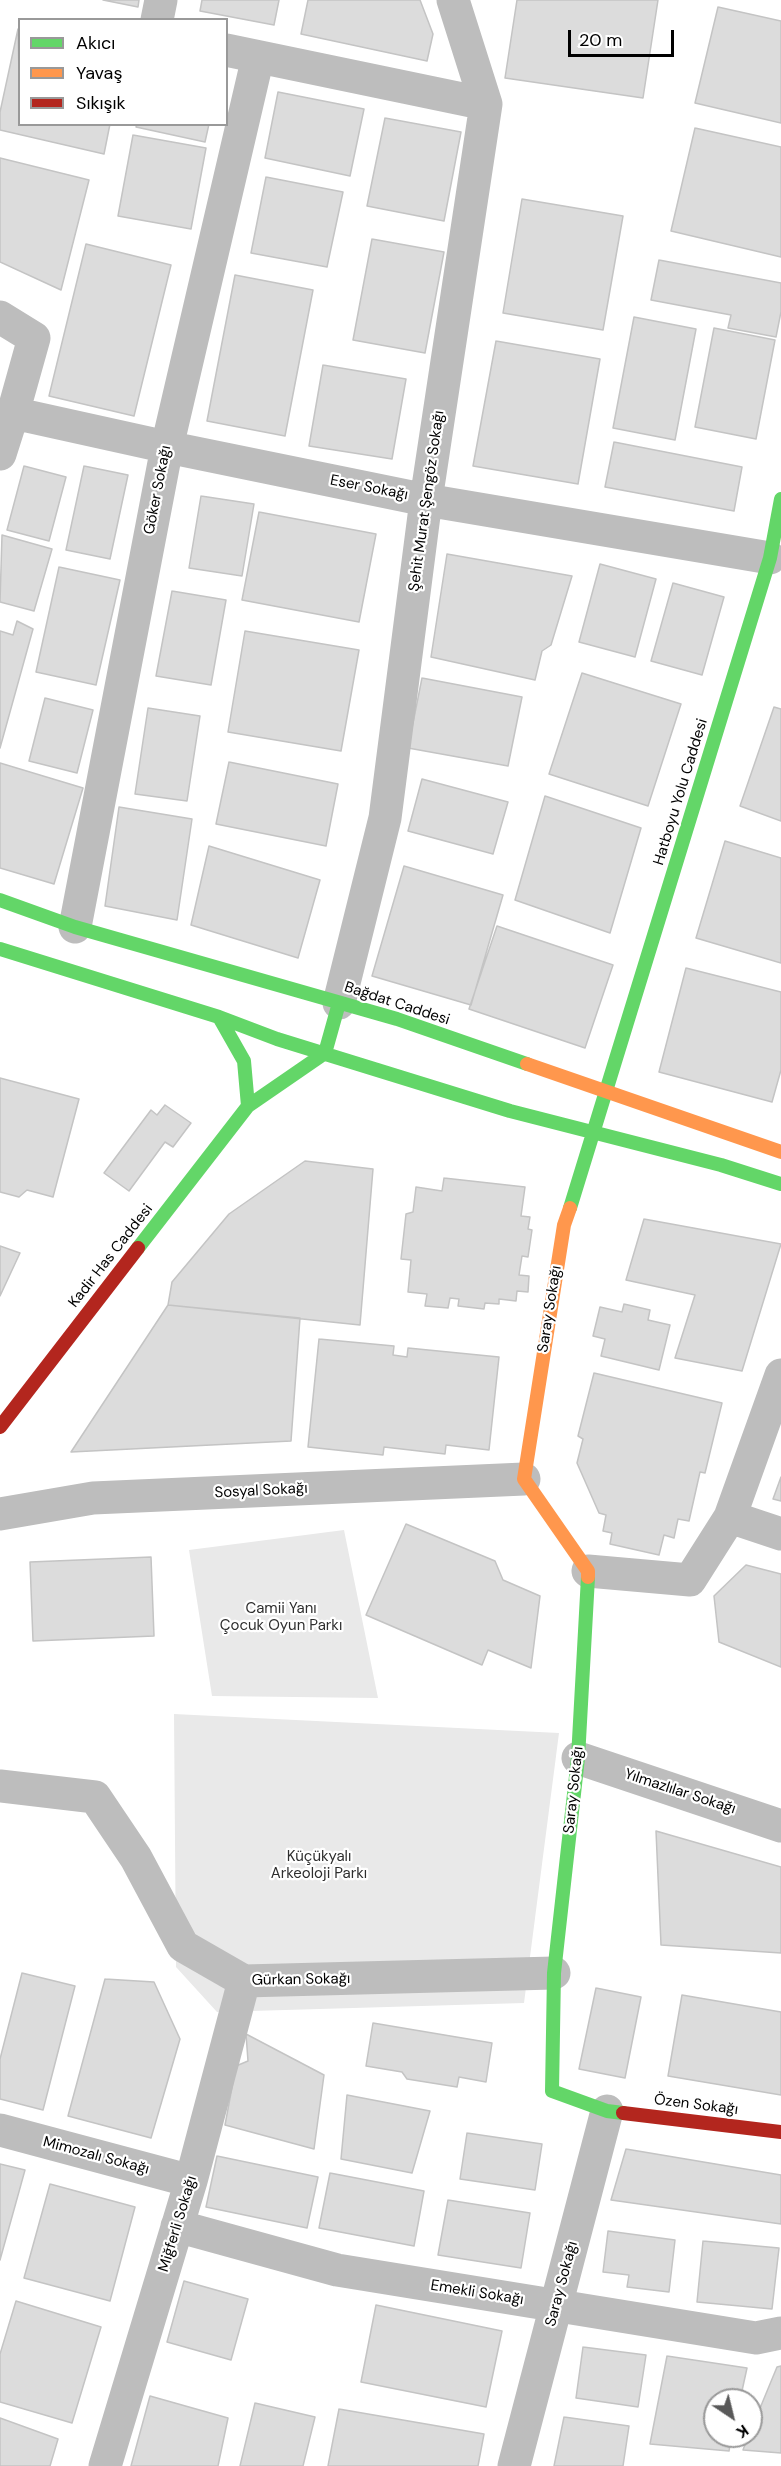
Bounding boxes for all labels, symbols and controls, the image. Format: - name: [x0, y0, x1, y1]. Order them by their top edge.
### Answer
- legend: [18, 18, 228, 126]
- scale bar: [571, 18, 678, 56]
- text: 20 m: [579, 28, 622, 52]
- text: Akıcı: [76, 31, 115, 55]
- text: Yavaş: [76, 61, 122, 85]
- text: Sıkışık: [76, 91, 126, 115]
- street label: Şehit Murat Şengöz Sokağı: [405, 409, 449, 593]
- street label: Göker Sokağı: [141, 444, 175, 536]
- street label: Eser Sokağı: [328, 472, 410, 504]
- street label: Hatboyu Yolu Caddesi: [650, 717, 712, 867]
- street label: Bağdat Caddesi: [342, 978, 452, 1030]
- street label: Kadir Has Caddesi: [65, 1201, 157, 1311]
- street label: Saray Sokağı: [534, 1264, 566, 1354]
- street label: Sosyal Sokağı: [214, 1480, 308, 1502]
- park label: Camii Yanı Çocuk Oyun Parkı: [220, 1600, 342, 1635]
- street label: Saray Sokağı: [560, 1745, 588, 1835]
- street label: Yılmazlılar Sokağı: [622, 1766, 738, 1818]
- park label: Küçükyalı Arkeoloji Parkı: [271, 1848, 367, 1883]
- street label: Gürkan Sokağı: [251, 1970, 351, 1990]
- street label: Özen Sokağı: [653, 2091, 739, 2119]
- street label: Mimozalı Sokağı: [41, 2133, 151, 2179]
- street label: Miğferli Sokağı: [155, 2174, 201, 2274]
- street label: Saray Sokağı: [542, 2239, 582, 2329]
- street label: Emekli Sokağı: [429, 2277, 525, 2309]
- north arrow: [703, 2388, 763, 2448]
- text: K: [732, 2420, 753, 2443]

